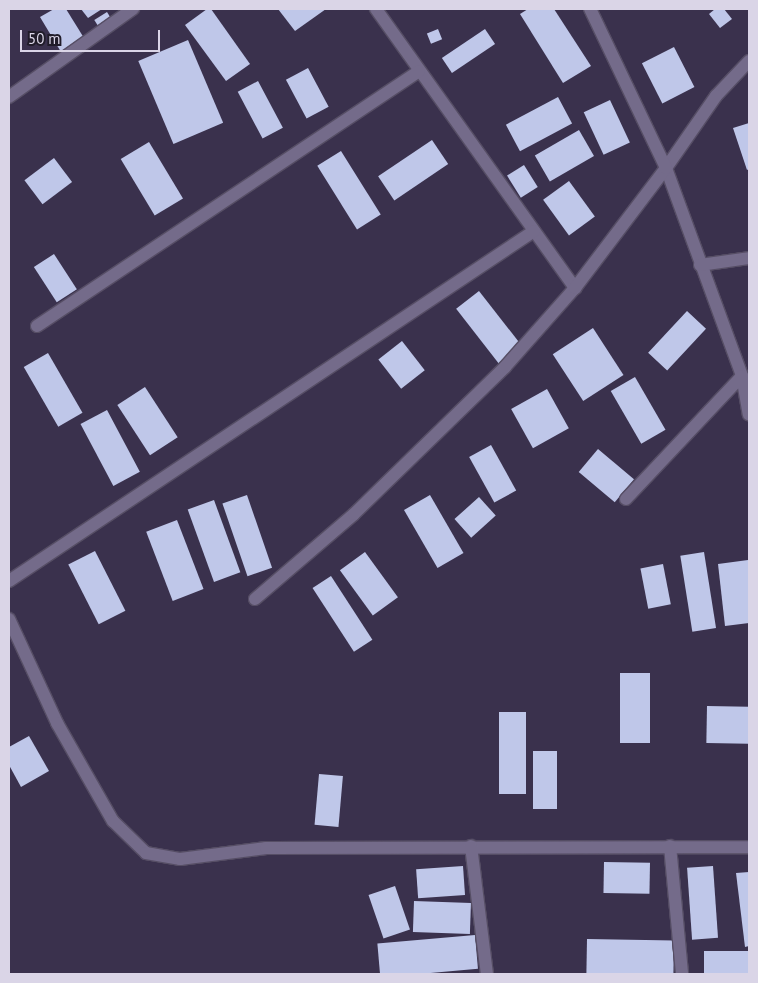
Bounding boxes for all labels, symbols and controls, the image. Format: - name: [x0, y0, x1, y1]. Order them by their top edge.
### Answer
- scale bar: [22, 20, 162, 52]
- text: 50 m: [28, 29, 61, 48]

